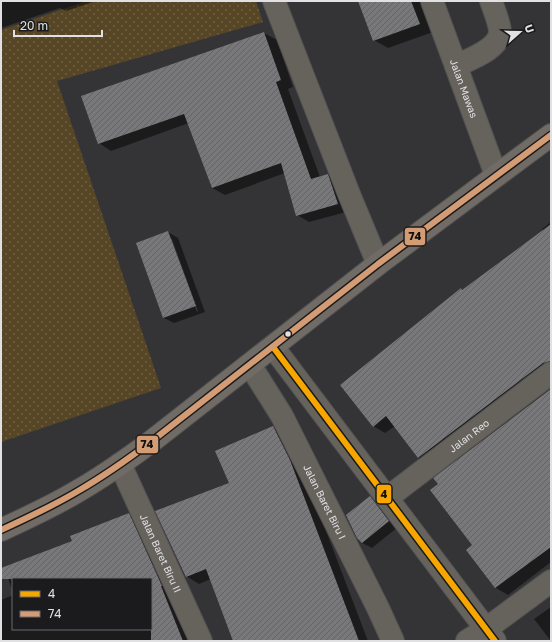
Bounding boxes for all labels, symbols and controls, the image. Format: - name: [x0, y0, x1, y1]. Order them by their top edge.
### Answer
- scale bar: [14, 12, 102, 38]
- north arrow: [500, 12, 540, 52]
- text: 20 m: [20, 18, 48, 33]
- text: U: [522, 22, 537, 34]
- street label: Jalan Mawas: [448, 57, 480, 119]
- line badge: 74: [404, 227, 426, 246]
- text: 74: [409, 229, 422, 242]
- unlabelled marker: [283, 329, 293, 339]
- street label: Jalan Reo: [446, 416, 491, 455]
- line badge: 74: [136, 435, 159, 454]
- text: 74: [141, 437, 154, 450]
- street label: Jalan Baret Biru I: [301, 462, 349, 541]
- line badge: 4: [376, 484, 392, 504]
- text: 4: [381, 487, 388, 500]
- street label: Jalan Baret Biru II: [138, 512, 184, 594]
- legend: [12, 578, 152, 630]
- text: 4: [48, 586, 55, 601]
- text: 74: [48, 606, 62, 621]

